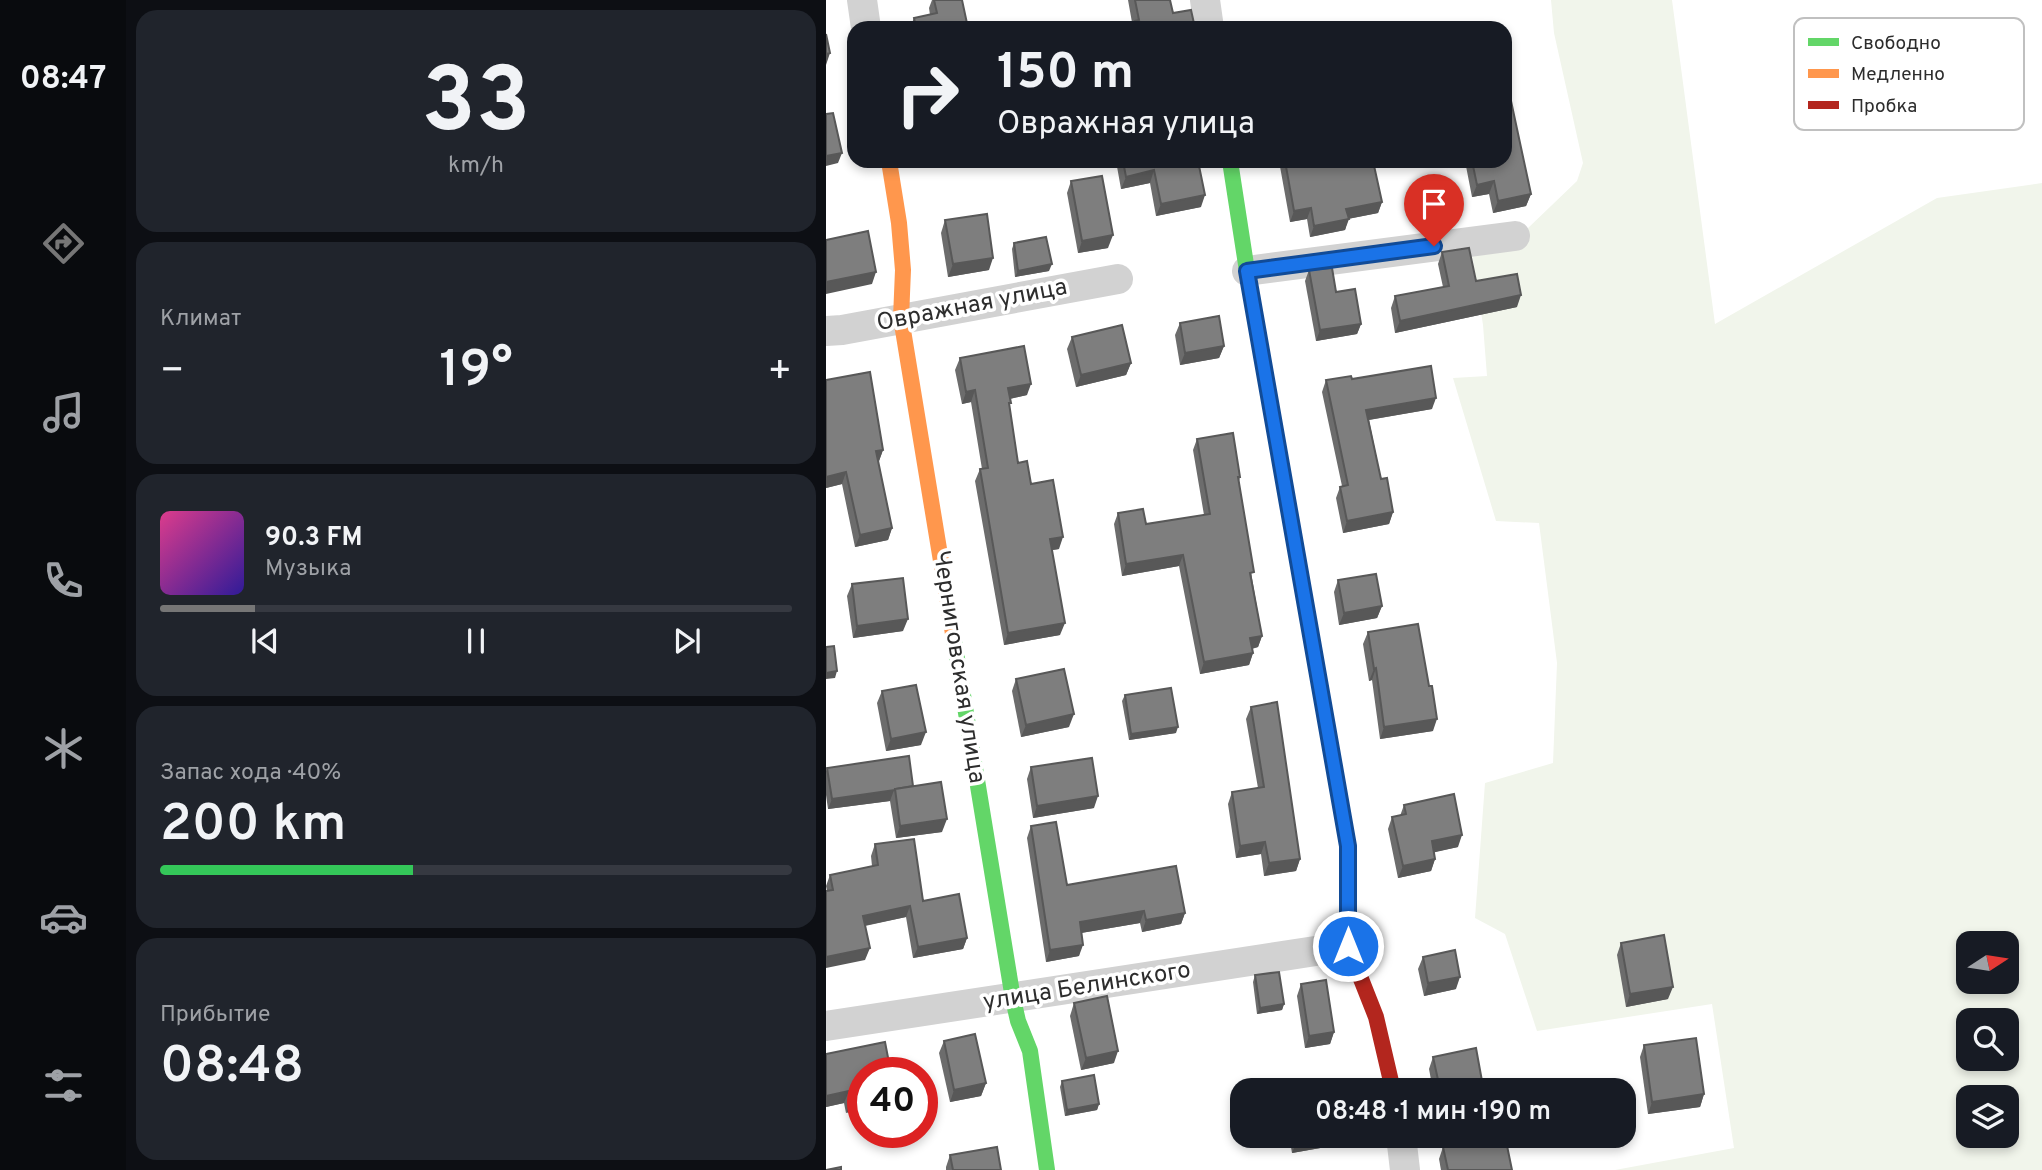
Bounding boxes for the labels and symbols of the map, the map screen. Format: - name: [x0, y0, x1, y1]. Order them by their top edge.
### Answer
- legend: [1794, 18, 2024, 130]
- text: Свободно: [1851, 32, 1941, 56]
- text: Медленно: [1851, 63, 1945, 87]
- text: Пробка: [1851, 95, 1917, 119]
- pin: [1404, 174, 1464, 246]
- street label: Овражная улица: [874, 273, 1070, 339]
- street label: Черниговская улица: [925, 548, 991, 786]
- position arrow: [1311, 909, 1385, 983]
- north arrow: [1956, 931, 2020, 994]
- street label: улица Белинского: [981, 956, 1193, 1018]
- speed limit sign: 40: [847, 1057, 938, 1148]

